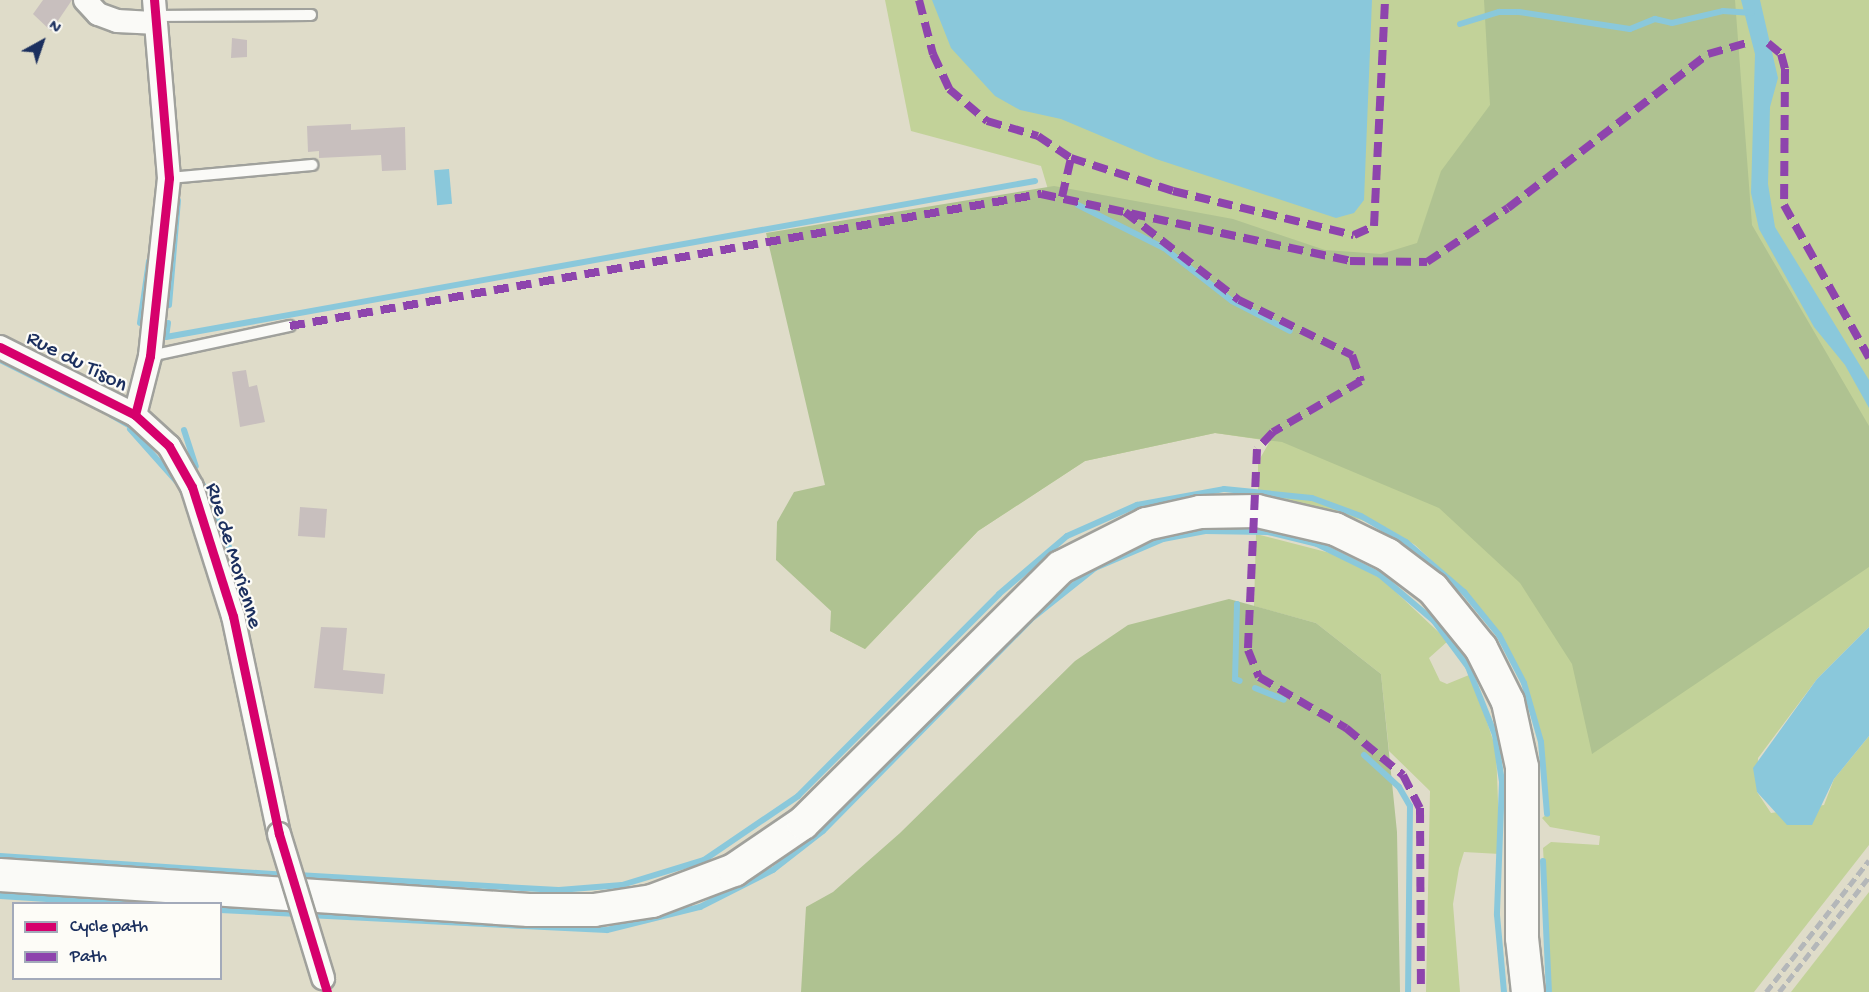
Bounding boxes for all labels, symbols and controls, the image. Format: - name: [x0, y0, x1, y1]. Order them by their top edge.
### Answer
- north arrow: [12, 12, 72, 72]
- text: N: [44, 17, 64, 38]
- street label: Rue du Tison: [21, 326, 131, 400]
- street label: Rue de Morienne: [197, 480, 267, 632]
- legend: [12, 902, 222, 980]
- text: Cycle path: [70, 917, 148, 938]
- text: Path: [70, 947, 107, 968]

